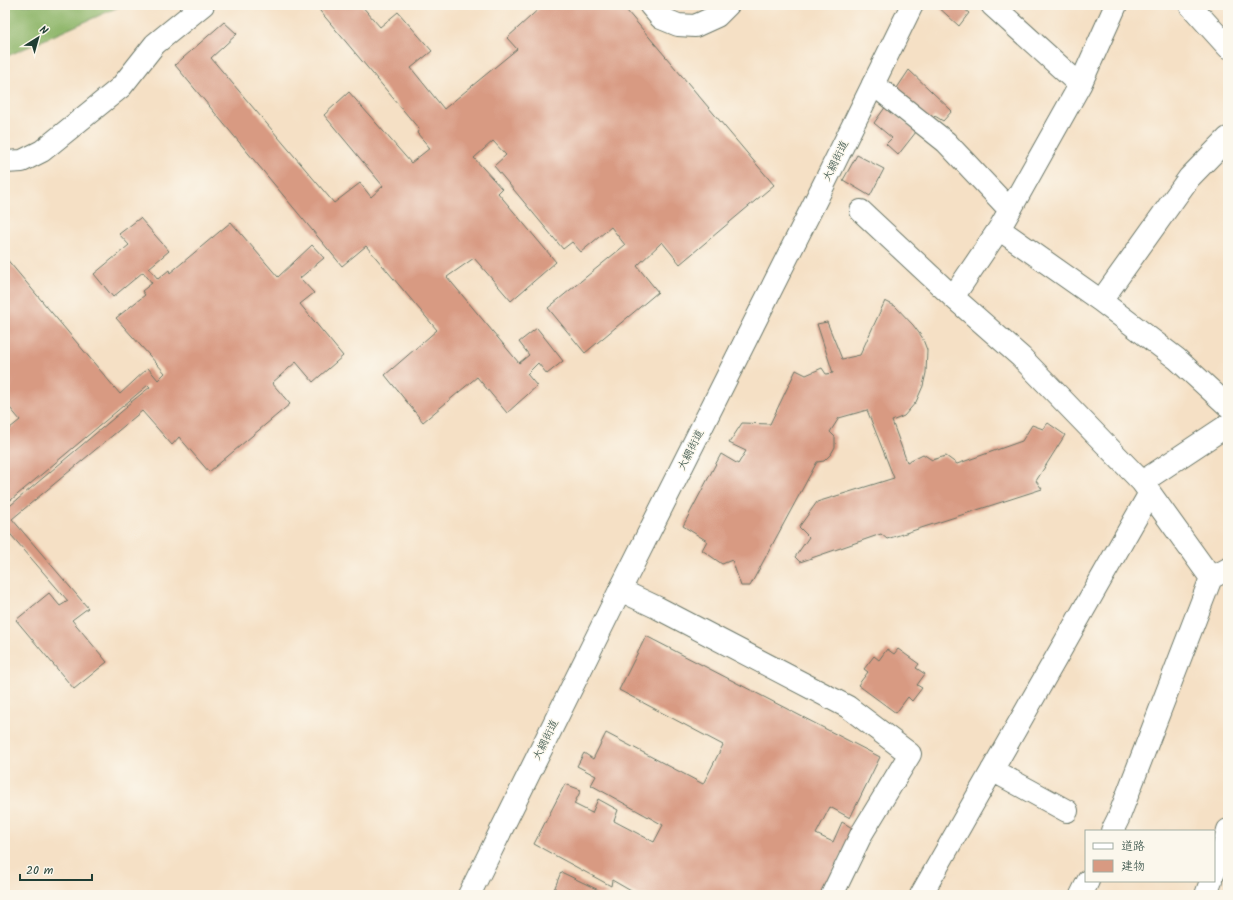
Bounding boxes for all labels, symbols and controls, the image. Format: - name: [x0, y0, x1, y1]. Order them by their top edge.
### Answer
- north arrow: [18, 18, 58, 58]
- text: N: [35, 22, 52, 40]
- street label: 大網街道: [818, 137, 854, 185]
- street label: 大網街道: [673, 426, 709, 474]
- street label: 大網街道: [528, 716, 564, 764]
- legend: [1085, 830, 1215, 882]
- text: 道路: [1121, 837, 1145, 856]
- scale bar: [20, 856, 92, 882]
- text: 建物: [1121, 857, 1145, 876]
- text: 20 m: [26, 861, 54, 880]

